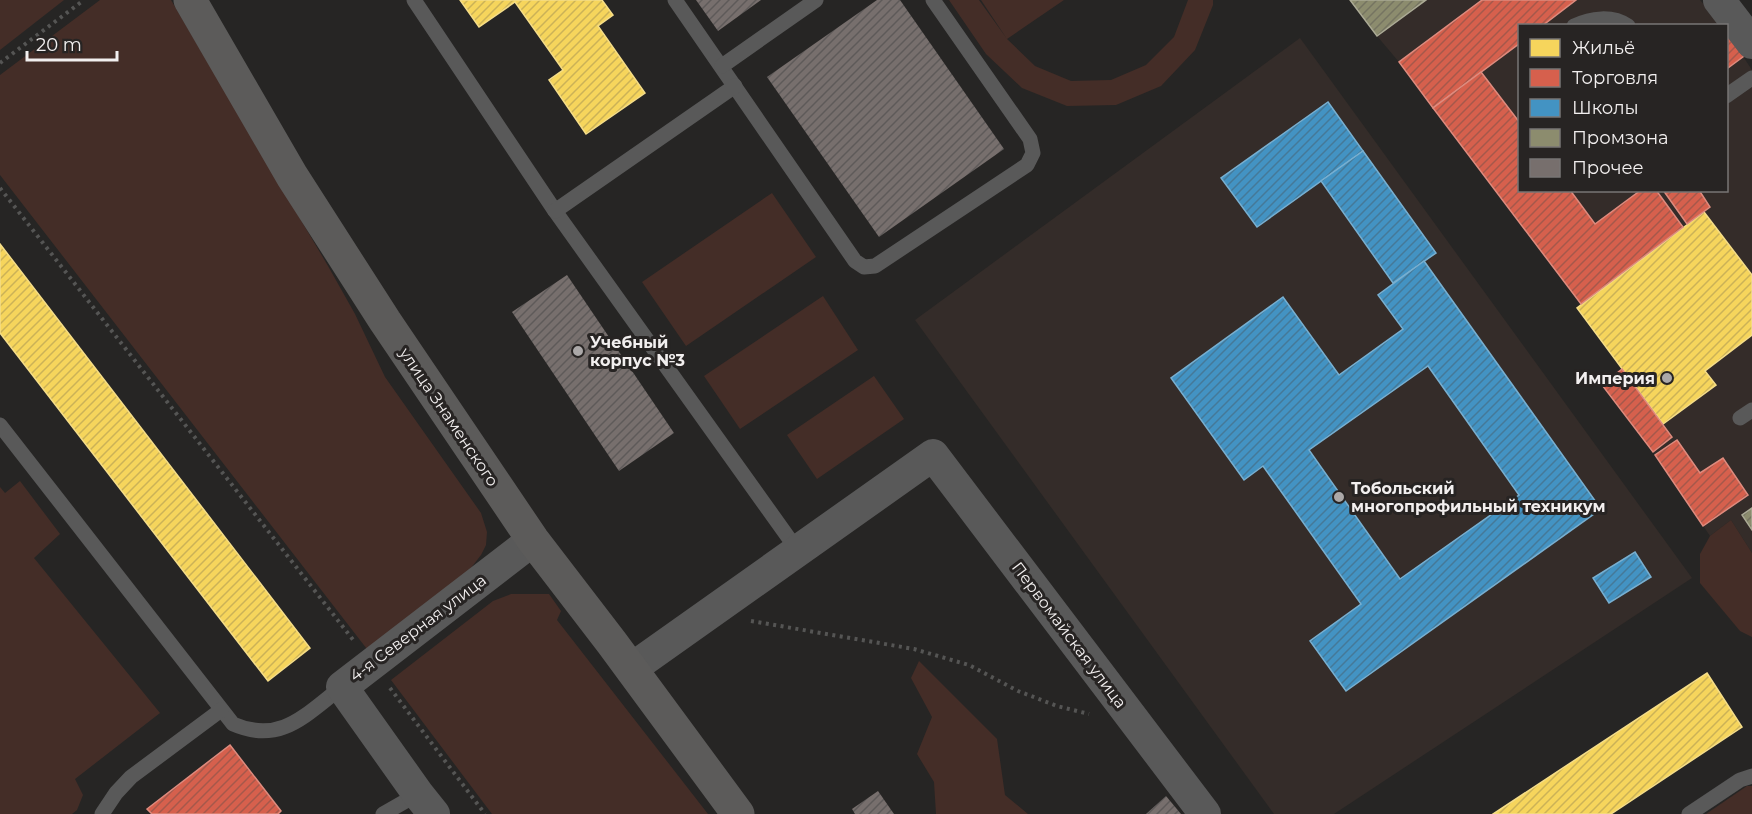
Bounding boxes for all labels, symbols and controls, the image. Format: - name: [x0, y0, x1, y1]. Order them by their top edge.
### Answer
- scale bar: [27, 24, 117, 62]
- legend: [1518, 24, 1728, 192]
- text: 20 m: [36, 34, 82, 56]
- text: Жильё: [1572, 37, 1635, 59]
- text: Торговля: [1572, 67, 1658, 89]
- text: Школы: [1572, 97, 1639, 119]
- text: Промзона: [1572, 127, 1669, 149]
- text: Прочее: [1572, 157, 1644, 179]
- place label: Учебный корпус №3: [590, 333, 685, 370]
- street label: улица Знаменского: [395, 343, 502, 490]
- marker: Учебный корпус №3: [571, 344, 585, 358]
- place label: Империя: [1575, 369, 1655, 388]
- marker: Империя: [1660, 371, 1674, 385]
- place label: Тобольский многопрофильный техникум: [1351, 479, 1606, 516]
- marker: Тобольский многопрофильный техникум: [1332, 490, 1346, 504]
- street label: Первомайская улица: [1008, 558, 1130, 712]
- street label: 4-я Северная улица: [346, 570, 490, 686]

